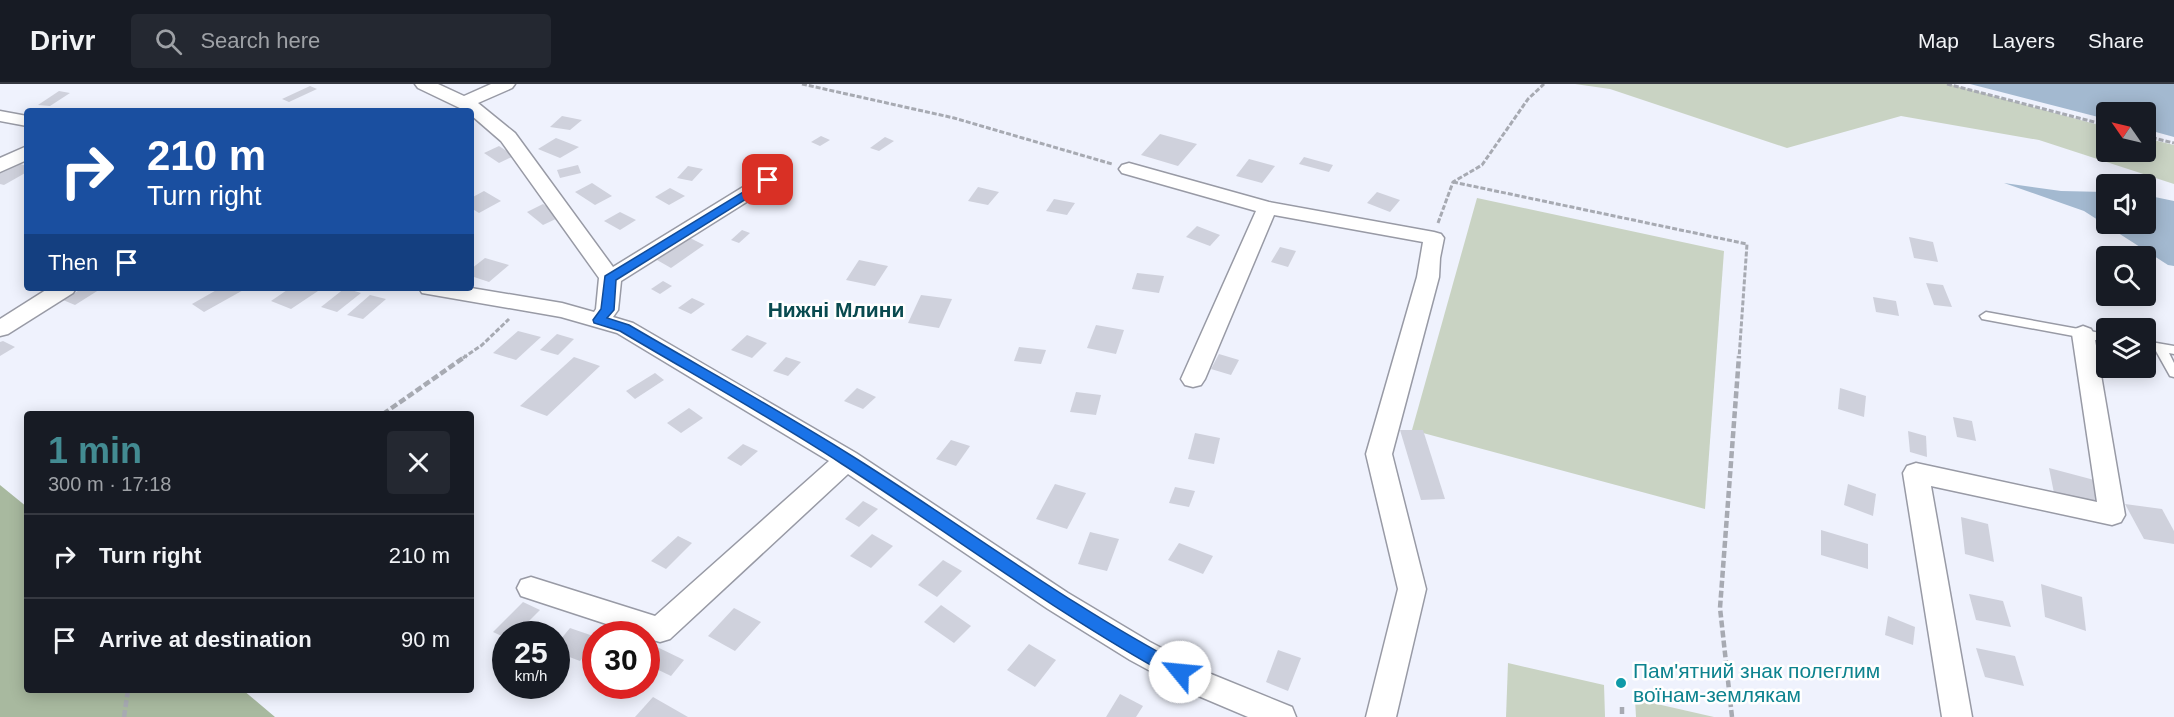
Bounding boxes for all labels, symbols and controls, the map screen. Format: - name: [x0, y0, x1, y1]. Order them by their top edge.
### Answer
- search box: [131, 14, 551, 68]
- text: Drivr: [30, 25, 95, 56]
- icon: search: [152, 25, 185, 58]
- text: Search here: [200, 28, 320, 53]
- text: Map: [1918, 29, 1959, 52]
- text: Layers: [1992, 29, 2055, 52]
- text: Share: [2088, 29, 2144, 52]
- north arrow: [2096, 102, 2156, 162]
- map controls: [2096, 102, 2156, 378]
- icon: right: [48, 132, 126, 210]
- text: 210 m: [147, 132, 266, 179]
- pin: [742, 154, 793, 205]
- icon: arrive: [751, 163, 784, 196]
- button: sound: [2096, 174, 2156, 234]
- text: Turn right: [147, 181, 262, 211]
- icon: arrive: [110, 246, 143, 279]
- button: search: [2096, 246, 2156, 306]
- text: Then: [48, 250, 98, 275]
- district label: Нижні Млини: [768, 298, 904, 321]
- button: layers: [2096, 318, 2156, 378]
- text: 1 min: [48, 430, 142, 471]
- button: close: [387, 431, 450, 494]
- text: 300 m · 17:18: [48, 473, 171, 495]
- icon: right: [48, 540, 81, 573]
- text: Turn right: [99, 543, 201, 568]
- text: 210 m: [389, 543, 450, 568]
- speed limit sign: 30: [582, 621, 660, 699]
- icon: arrive: [48, 624, 81, 657]
- text: Arrive at destination: [99, 627, 312, 652]
- text: 90 m: [401, 627, 450, 652]
- text: 25: [514, 636, 548, 669]
- position arrow: [1148, 640, 1212, 704]
- place label: Пам'ятний знак полеглим воїнам-землякам: [1633, 659, 1880, 706]
- text: km/h: [515, 667, 547, 684]
- marker: Пам'ятний знак полеглим воїнам-землякам: [1614, 676, 1628, 690]

